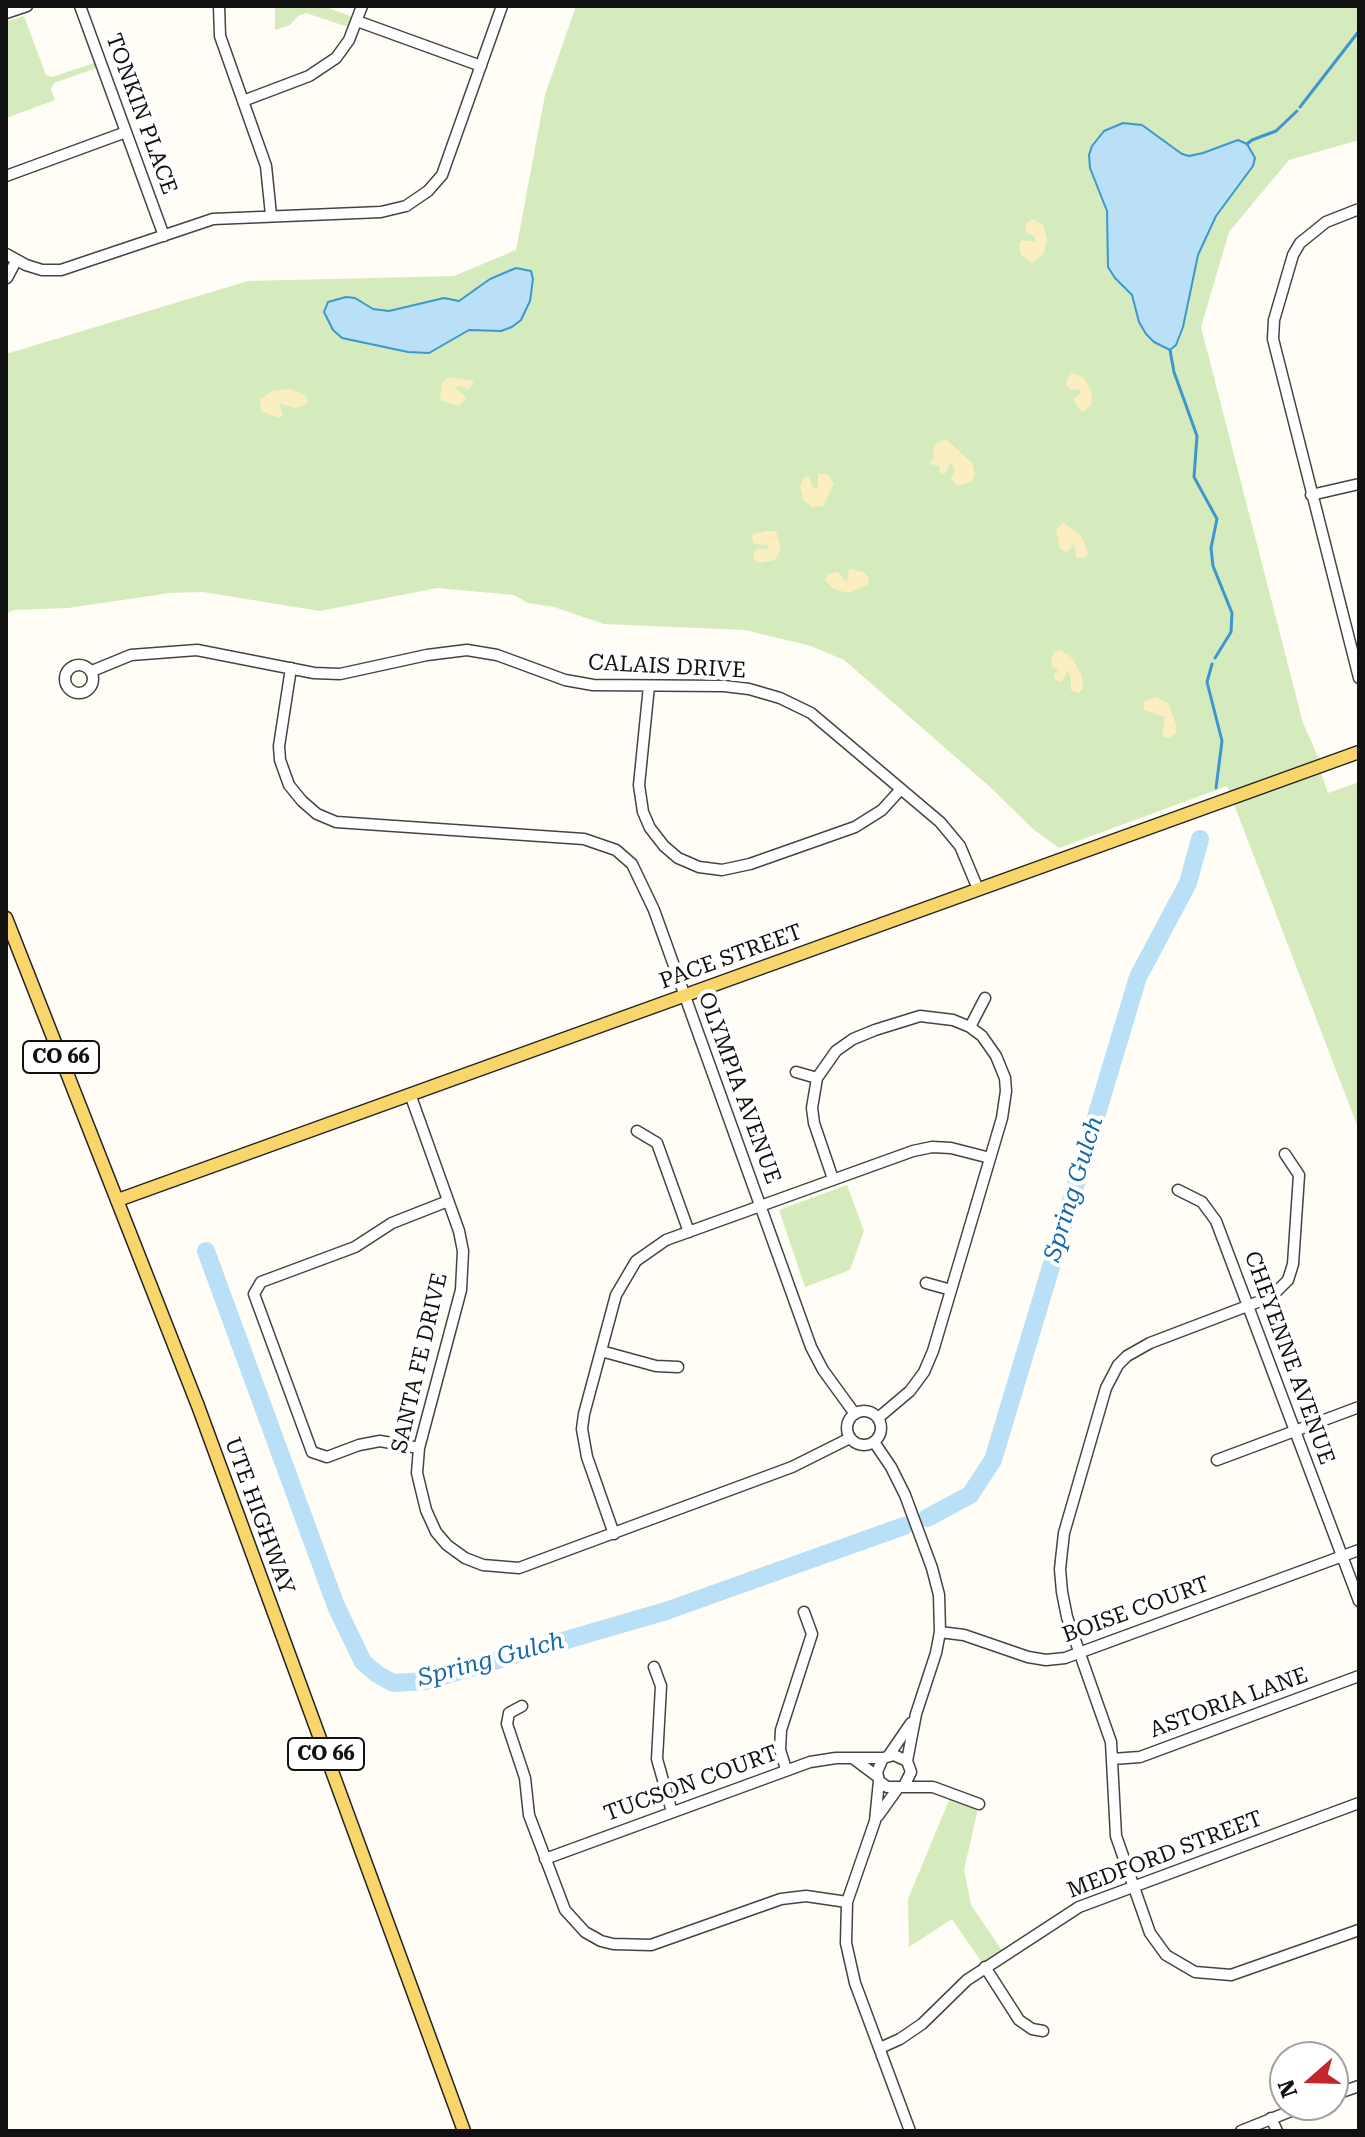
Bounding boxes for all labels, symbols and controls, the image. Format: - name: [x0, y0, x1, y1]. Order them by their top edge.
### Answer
- street label: TONKIN PLACE: [100, 30, 182, 198]
- street label: CALAIS DRIVE: [588, 650, 746, 684]
- street label: PACE STREET: [656, 919, 806, 995]
- street label: OLYMPIA AVENUE: [692, 989, 786, 1187]
- road number: CO 66: [23, 1041, 99, 1073]
- water label: Spring Gulch: [1038, 1113, 1110, 1265]
- street label: CHEYENNE AVENUE: [1238, 1248, 1340, 1468]
- street label: SANTA FE DRIVE: [386, 1270, 454, 1456]
- street label: UTE HIGHWAY: [218, 1434, 300, 1598]
- street label: BOISE COURT: [1059, 1571, 1213, 1649]
- water label: Spring Gulch: [415, 1627, 567, 1693]
- street label: ASTORIA LANE: [1146, 1662, 1312, 1744]
- road number: CO 66: [288, 1738, 364, 1770]
- street label: TUCSON COURT: [601, 1740, 781, 1828]
- street label: MEDFORD STREET: [1064, 1806, 1266, 1904]
- north arrow: [1269, 2041, 1349, 2121]
- text: N: [1273, 2076, 1303, 2101]

